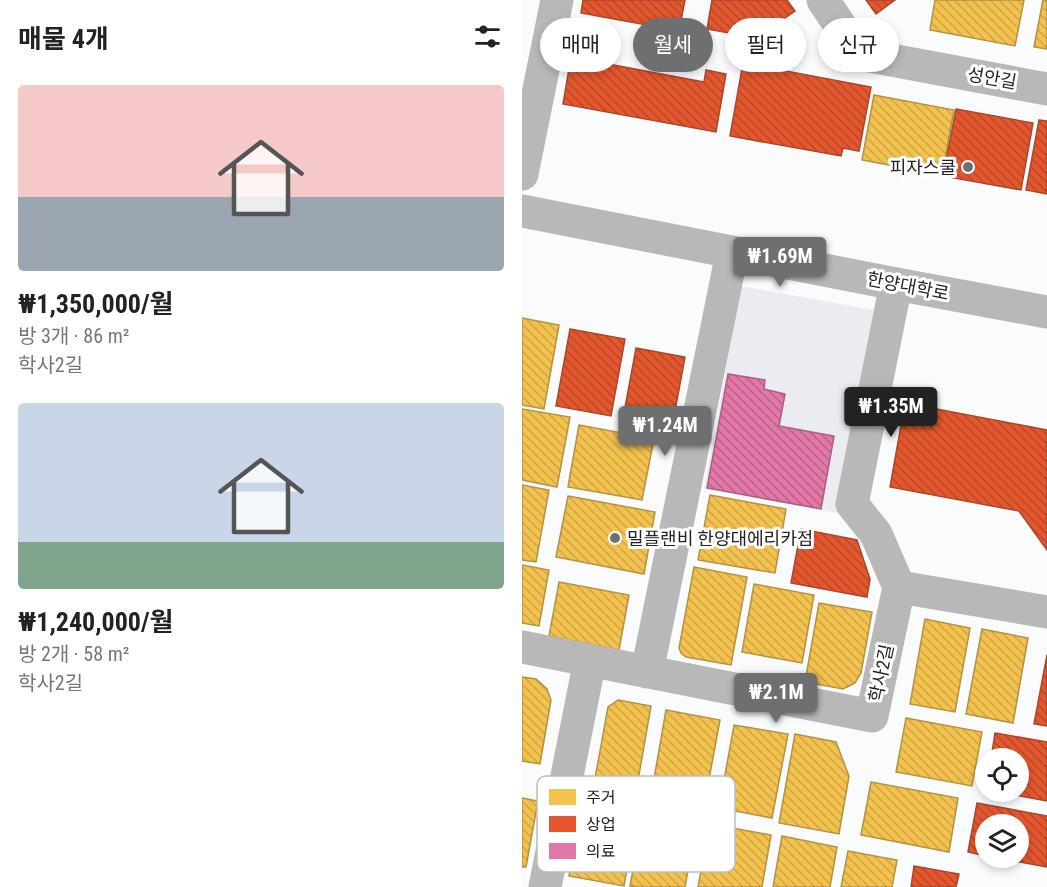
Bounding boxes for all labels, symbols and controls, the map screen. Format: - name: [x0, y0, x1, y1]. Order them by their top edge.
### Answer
- chip: 매매: [540, 18, 621, 72]
- chip: 월세: [633, 18, 713, 72]
- chip: 필터: [725, 18, 806, 72]
- chip: 신규: [818, 18, 899, 72]
- icon: filters: [471, 20, 504, 53]
- text: 매물 4개: [18, 24, 109, 54]
- street label: 성안길: [966, 63, 1018, 93]
- icon: home: [207, 124, 315, 232]
- place label: 피자스쿨: [890, 157, 956, 178]
- marker: 피자스쿨: [961, 160, 975, 174]
- pin: ₩1.69M: [731, 237, 829, 288]
- text: ₩1.69M: [747, 244, 813, 268]
- street label: 한양대학로: [865, 268, 951, 304]
- text: ₩1,350,000/월: [18, 289, 174, 319]
- text: 방 3개 · 86 m²: [18, 324, 129, 348]
- text: 학사2길: [18, 353, 83, 377]
- pin: ₩1.35M: [842, 387, 940, 438]
- text: ₩1.35M: [858, 394, 924, 418]
- pin: ₩1.24M: [616, 406, 714, 457]
- text: ₩1.24M: [632, 413, 698, 437]
- icon: home: [207, 442, 315, 550]
- place label: 밀플랜비 한양대에리카점: [627, 528, 813, 549]
- marker: 밀플랜비 한양대에리카점: [608, 531, 622, 545]
- text: ₩1,240,000/월: [18, 607, 174, 637]
- text: 방 2개 · 58 m²: [18, 642, 129, 666]
- street label: 학사2길: [865, 642, 897, 704]
- text: 학사2길: [18, 671, 83, 695]
- pin: ₩2.1M: [734, 673, 818, 724]
- text: ₩2.1M: [748, 680, 804, 704]
- map controls: [975, 748, 1029, 868]
- button: locate: [975, 748, 1029, 802]
- legend: [537, 776, 735, 872]
- text: 주거: [586, 788, 615, 807]
- button: layers: [975, 814, 1029, 868]
- text: 상업: [586, 815, 615, 834]
- text: 의료: [586, 842, 615, 861]

